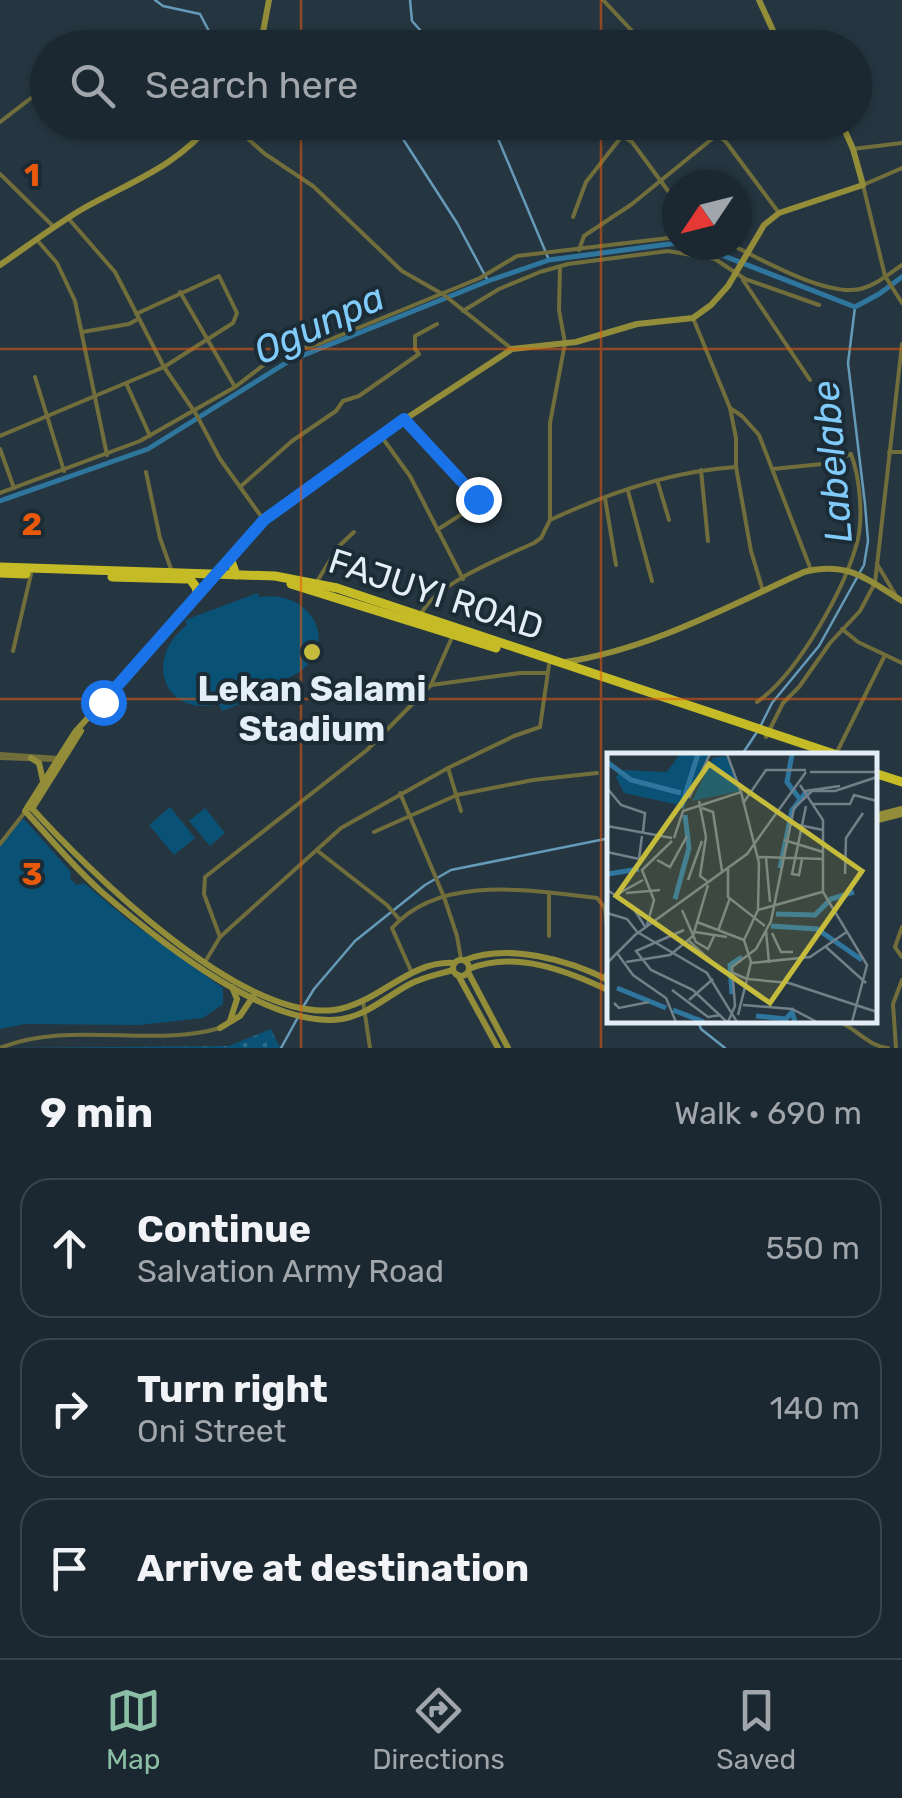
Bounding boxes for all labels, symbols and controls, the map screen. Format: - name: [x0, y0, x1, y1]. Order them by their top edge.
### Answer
- search box: [30, 30, 872, 140]
- icon: search: [65, 58, 120, 113]
- text: Search here: [145, 62, 358, 108]
- text: 1: [24, 156, 40, 194]
- north arrow: [662, 170, 752, 260]
- water label: Ogunpa: [246, 274, 392, 374]
- water label: Labelabe: [802, 379, 862, 545]
- route end: [456, 477, 502, 523]
- text: 2: [22, 505, 42, 543]
- street label: FAJUYI ROAD: [323, 540, 549, 648]
- marker: Lekan Salami Stadium: [301, 641, 323, 663]
- place label: Lekan Salami Stadium: [198, 668, 426, 750]
- route start: [81, 680, 127, 726]
- inset map: [607, 753, 877, 1023]
- text: 3: [21, 855, 43, 893]
- text: 9 min: [40, 1088, 153, 1138]
- text: Walk · 690 m: [674, 1094, 862, 1132]
- text: Continue: [137, 1206, 311, 1252]
- icon: ahead: [42, 1221, 97, 1276]
- text: 550 m: [765, 1229, 860, 1267]
- text: Salvation Army Road: [137, 1252, 444, 1290]
- text: Turn right: [137, 1366, 328, 1412]
- icon: right: [42, 1381, 97, 1436]
- text: 140 m: [770, 1389, 860, 1427]
- text: Oni Street: [137, 1412, 286, 1450]
- icon: arrive: [42, 1541, 97, 1596]
- text: Arrive at destination: [137, 1545, 529, 1591]
- tab: Map: [106, 1683, 161, 1776]
- tab: Directions: [372, 1683, 505, 1776]
- tab: Saved: [716, 1683, 796, 1776]

